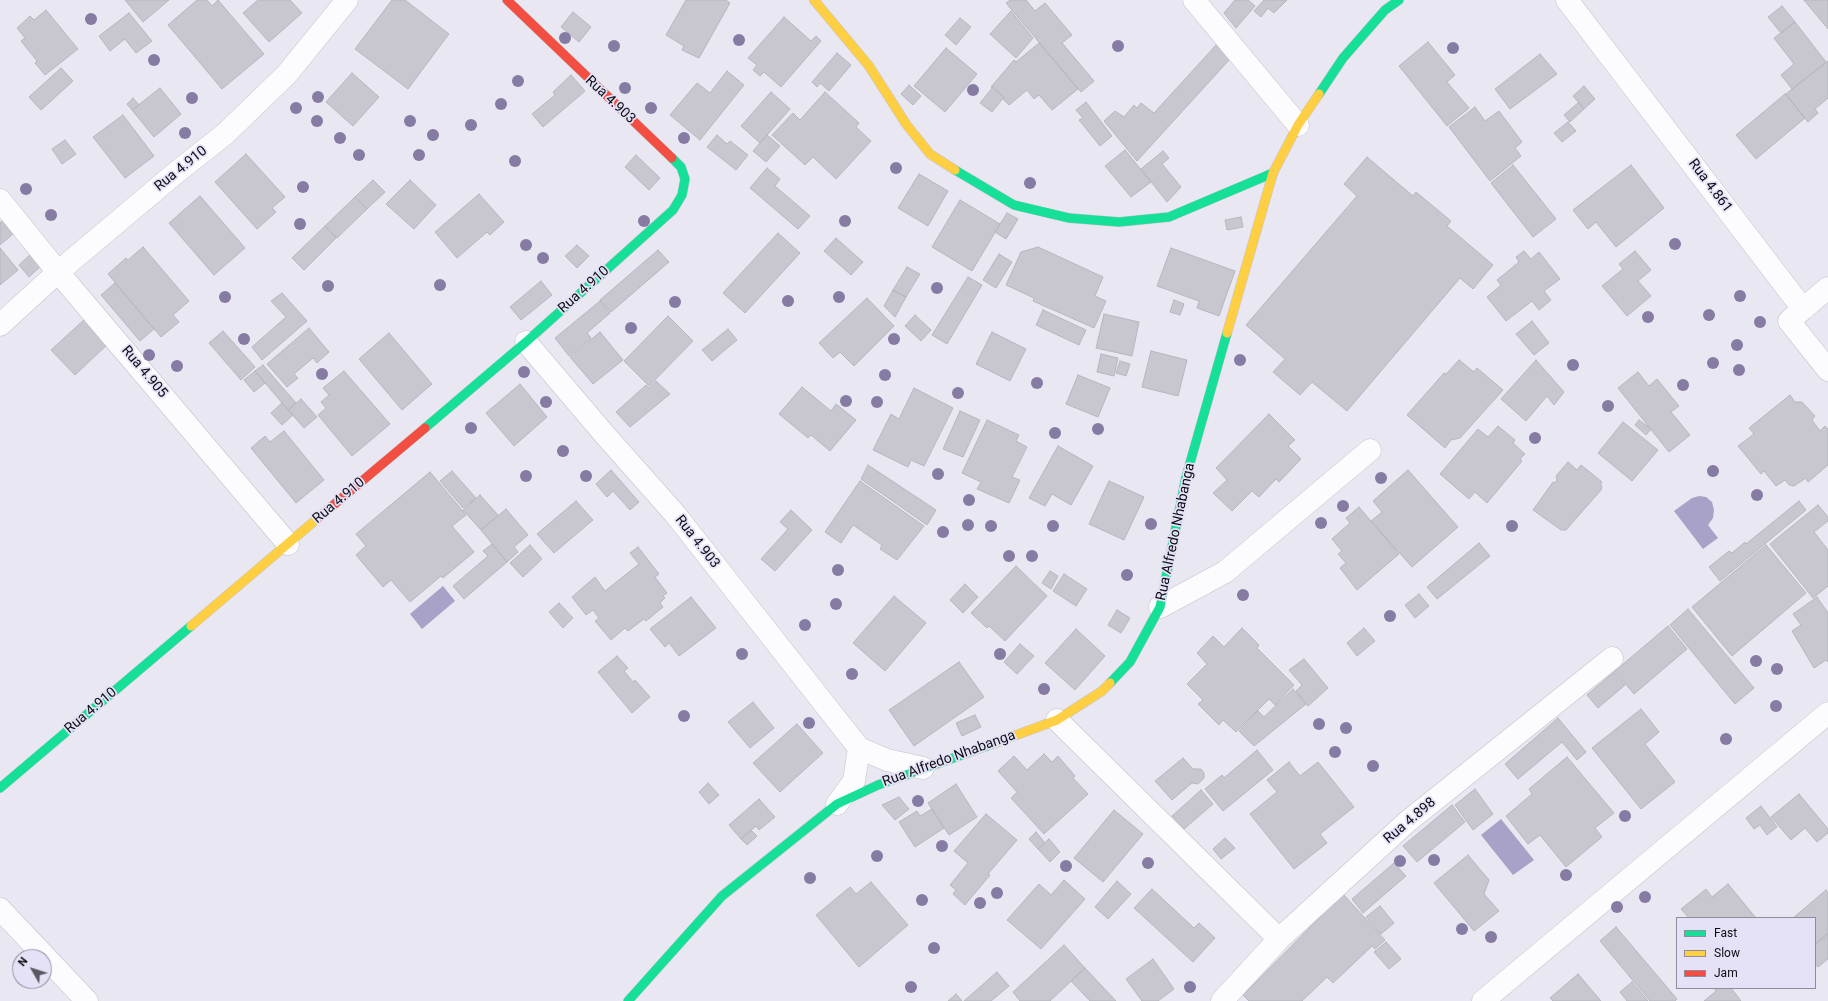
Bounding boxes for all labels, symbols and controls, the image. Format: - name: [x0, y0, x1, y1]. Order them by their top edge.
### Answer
- street label: Rua 4.903: [581, 73, 639, 127]
- street label: Rua 4.910: [151, 143, 211, 195]
- street label: Rua 4.861: [1684, 156, 1736, 216]
- street label: Rua 4.910: [555, 263, 613, 317]
- street label: Rua 4.905: [117, 343, 171, 401]
- street label: Rua Alfredo Nhabanga: [1153, 462, 1199, 602]
- street label: Rua 4.910: [310, 474, 368, 528]
- street label: Rua 4.903: [671, 512, 723, 572]
- street label: Rua 4.910: [62, 684, 120, 738]
- street label: Rua Alfredo Nhabanga: [880, 727, 1018, 791]
- street label: Rua 4.898: [1381, 794, 1439, 848]
- legend: [1676, 917, 1816, 989]
- text: Fast: [1714, 926, 1737, 940]
- text: Slow: [1714, 946, 1740, 960]
- north arrow: [12, 949, 52, 989]
- text: N: [16, 955, 31, 969]
- text: Jam: [1714, 966, 1738, 980]

